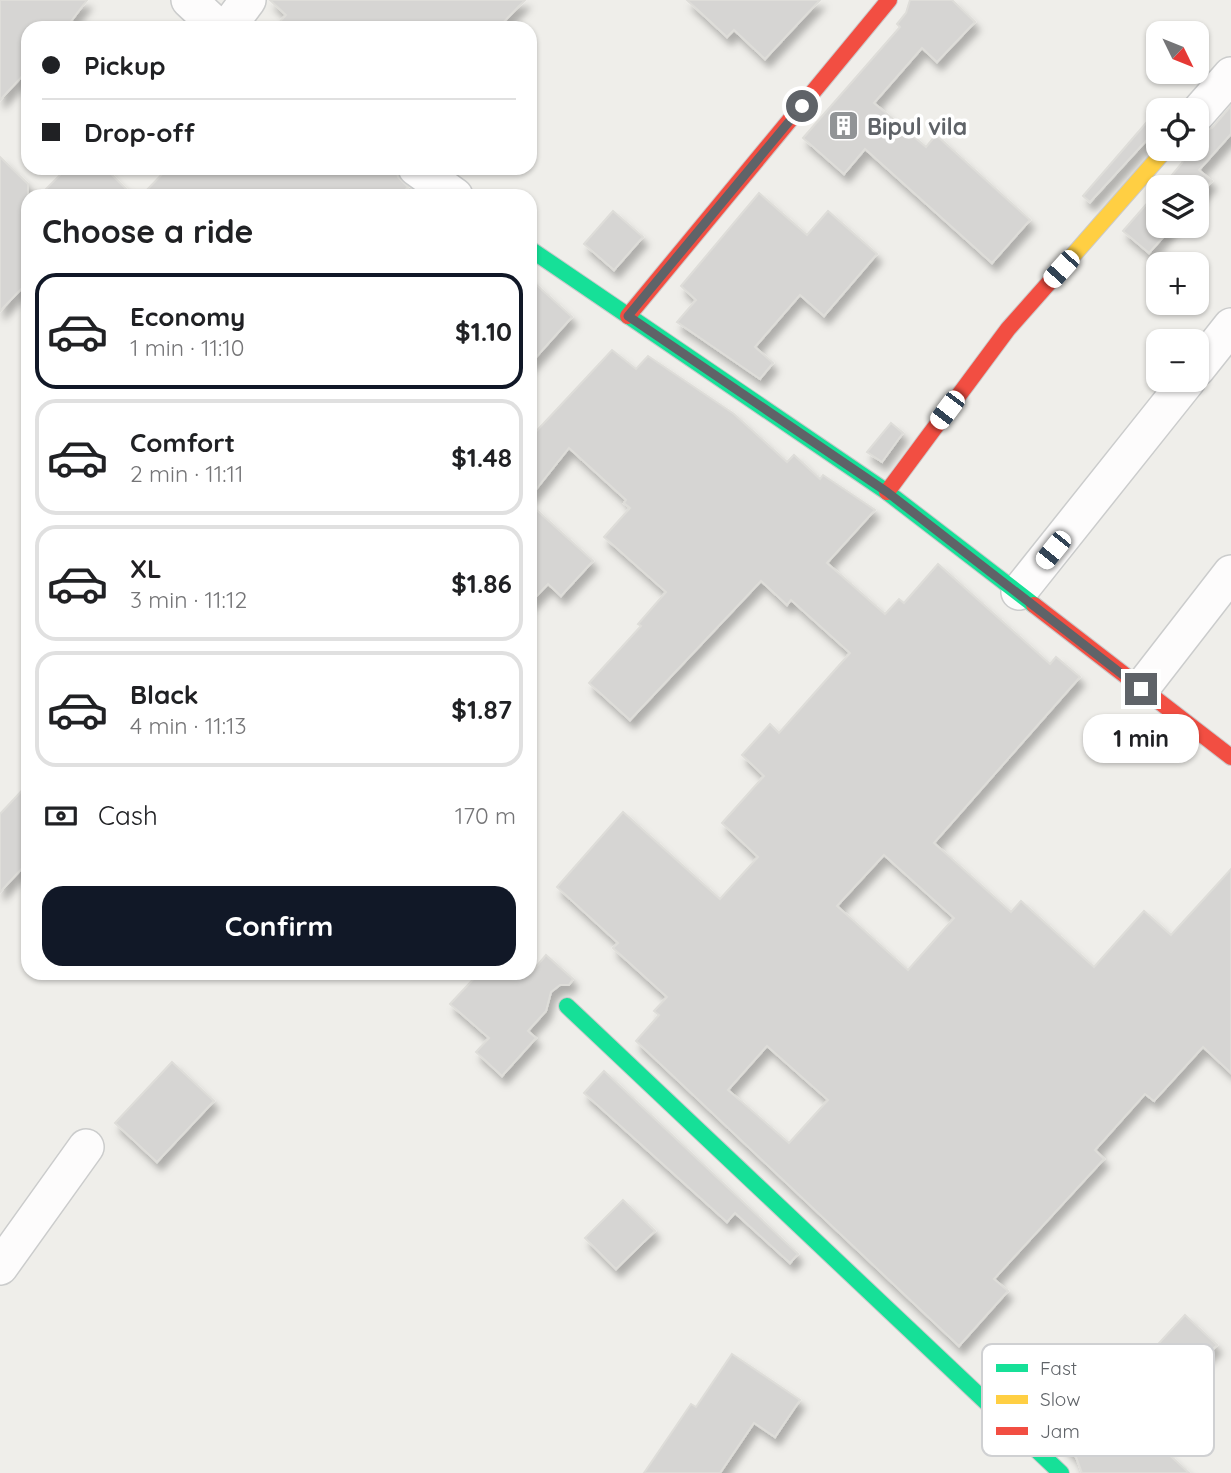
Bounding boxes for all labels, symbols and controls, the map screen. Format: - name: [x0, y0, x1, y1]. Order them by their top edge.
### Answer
- north arrow: [1146, 21, 1209, 84]
- map controls: [1146, 21, 1209, 392]
- text: Pickup: [84, 49, 166, 82]
- route start: [786, 90, 818, 122]
- button: locate: [1146, 98, 1209, 161]
- building icon: Bipul vila: [827, 109, 861, 143]
- place label: Bipul vila: [867, 112, 967, 141]
- text: Drop-off: [84, 116, 195, 149]
- button: layers: [1146, 175, 1209, 238]
- text: Choose a ride: [42, 211, 254, 251]
- car: [1040, 246, 1083, 292]
- button: +: [1146, 252, 1209, 315]
- icon: car: [46, 300, 109, 363]
- text: Economy: [130, 300, 245, 333]
- text: $1.10: [455, 315, 512, 348]
- button: −: [1146, 329, 1209, 392]
- text: 1 min · 11:10: [130, 333, 245, 362]
- car: [926, 387, 969, 433]
- icon: car: [46, 426, 109, 489]
- text: Comfort: [130, 426, 235, 459]
- text: $1.48: [451, 441, 512, 474]
- text: 2 min · 11:11: [130, 459, 244, 488]
- car: [1032, 527, 1075, 573]
- icon: car: [46, 552, 109, 615]
- text: XL: [130, 552, 162, 585]
- text: $1.86: [451, 567, 512, 600]
- text: 3 min · 11:12: [130, 585, 247, 614]
- route end: [1125, 673, 1157, 705]
- icon: car: [46, 678, 109, 741]
- text: Black: [130, 678, 199, 711]
- text: $1.87: [451, 693, 512, 726]
- text: 4 min · 11:13: [130, 711, 247, 740]
- callout: 1 min: [1083, 714, 1199, 762]
- text: 1 min: [1113, 724, 1169, 753]
- icon: cash: [42, 797, 80, 835]
- text: Cash: [98, 799, 158, 832]
- text: 170 m: [455, 801, 516, 830]
- button: Confirm: [42, 886, 516, 966]
- legend: [982, 1344, 1214, 1456]
- text: Fast: [1040, 1356, 1077, 1380]
- text: Slow: [1040, 1387, 1081, 1411]
- text: Jam: [1040, 1419, 1080, 1443]

